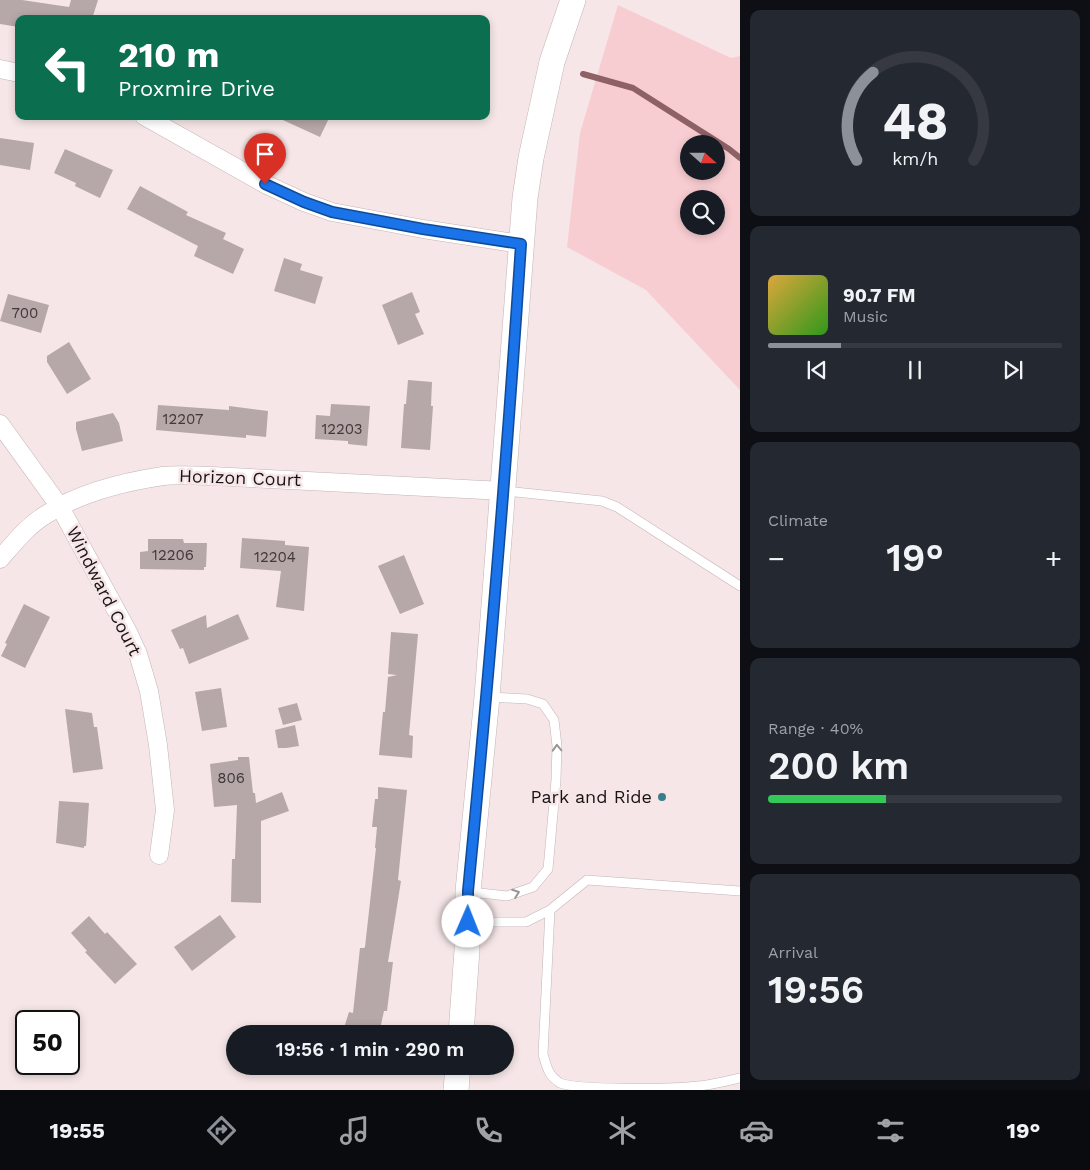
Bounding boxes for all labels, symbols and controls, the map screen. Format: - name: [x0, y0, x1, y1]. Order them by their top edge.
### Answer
- text: 210 m: [118, 34, 219, 76]
- icon: left: [35, 35, 100, 100]
- text: Proxmire Drive: [118, 76, 275, 101]
- text: 48: [882, 91, 948, 152]
- pin: [244, 133, 286, 184]
- north arrow: [680, 135, 725, 180]
- map controls: [680, 135, 725, 235]
- icon: arrive: [251, 140, 279, 168]
- text: km/h: [892, 148, 938, 169]
- button: search: [680, 190, 725, 235]
- text: 90.7 FM: [843, 284, 916, 307]
- house number: 700: [12, 304, 38, 322]
- text: Music: [843, 307, 888, 326]
- icon: previous: [803, 356, 831, 384]
- icon: pause: [901, 356, 929, 384]
- icon: next: [999, 356, 1027, 384]
- house number: 12207: [163, 410, 203, 428]
- house number: 12203: [321, 420, 363, 438]
- street label: Horizon Court: [179, 465, 302, 490]
- text: Climate: [768, 511, 828, 530]
- street label: Windward Court: [63, 522, 146, 659]
- text: 19°: [886, 536, 944, 580]
- text: −: [768, 542, 785, 575]
- text: +: [1045, 542, 1062, 575]
- house number: 12206: [152, 546, 194, 564]
- house number: 12204: [254, 548, 296, 566]
- text: Range · 40%: [768, 719, 863, 738]
- one-way arrow: [551, 744, 562, 752]
- text: 200 km: [768, 744, 909, 788]
- house number: 806: [217, 769, 245, 787]
- place label: Park and Ride: [530, 786, 652, 807]
- marker: Park and Ride: [656, 791, 668, 803]
- one-way arrow: [511, 889, 520, 899]
- position arrow: [441, 895, 493, 947]
- text: Arrival: [768, 943, 818, 962]
- text: 19:56: [768, 968, 864, 1012]
- speed limit sign: 50: [15, 1010, 80, 1075]
- text: 19:56 · 1 min · 290 m: [276, 1038, 464, 1061]
- icon: directions: [204, 1113, 239, 1148]
- icon: music: [337, 1113, 372, 1148]
- icon: phone: [471, 1113, 506, 1148]
- icon: climate: [605, 1113, 640, 1148]
- icon: car: [739, 1113, 774, 1148]
- icon: filters: [873, 1113, 908, 1148]
- text: 19:55: [49, 1118, 105, 1143]
- text: 19°: [1007, 1118, 1040, 1143]

